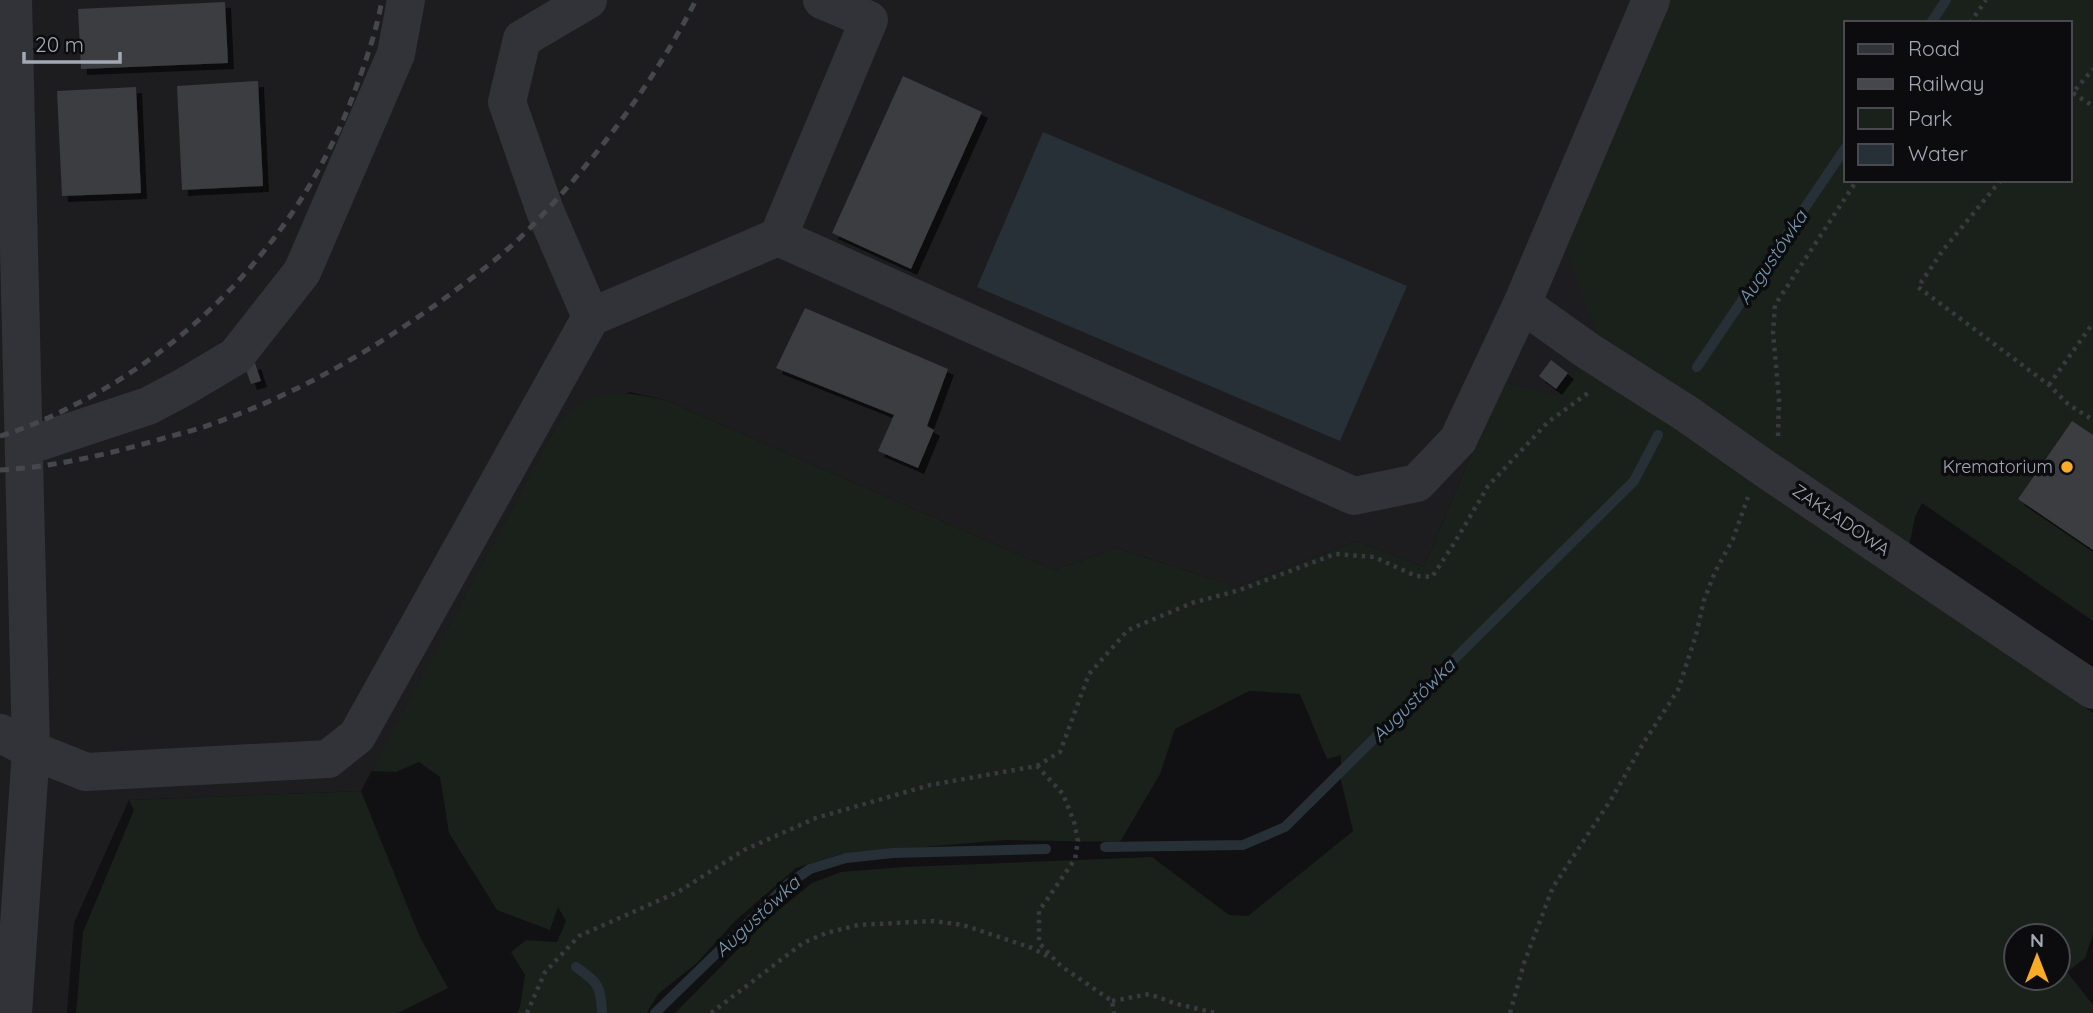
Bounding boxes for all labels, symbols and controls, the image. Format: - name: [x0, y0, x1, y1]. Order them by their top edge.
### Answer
- scale bar: [24, 21, 121, 65]
- legend: [1844, 21, 2072, 182]
- text: 20 m: [35, 31, 84, 57]
- text: Road: [1908, 35, 1960, 61]
- text: Railway: [1908, 70, 1984, 96]
- text: Park: [1908, 105, 1952, 131]
- text: Water: [1908, 140, 1968, 166]
- water label: Augustówka: [1732, 204, 1813, 308]
- place label: Krematorium: [1943, 455, 2053, 478]
- marker: Krematorium: [2059, 459, 2075, 475]
- street label: ZAKŁADOWA: [1788, 479, 1895, 561]
- water label: Augustówka: [1366, 652, 1461, 747]
- water label: Augustówka: [709, 869, 806, 962]
- north arrow: [2002, 922, 2072, 992]
- text: N: [2030, 928, 2044, 952]

